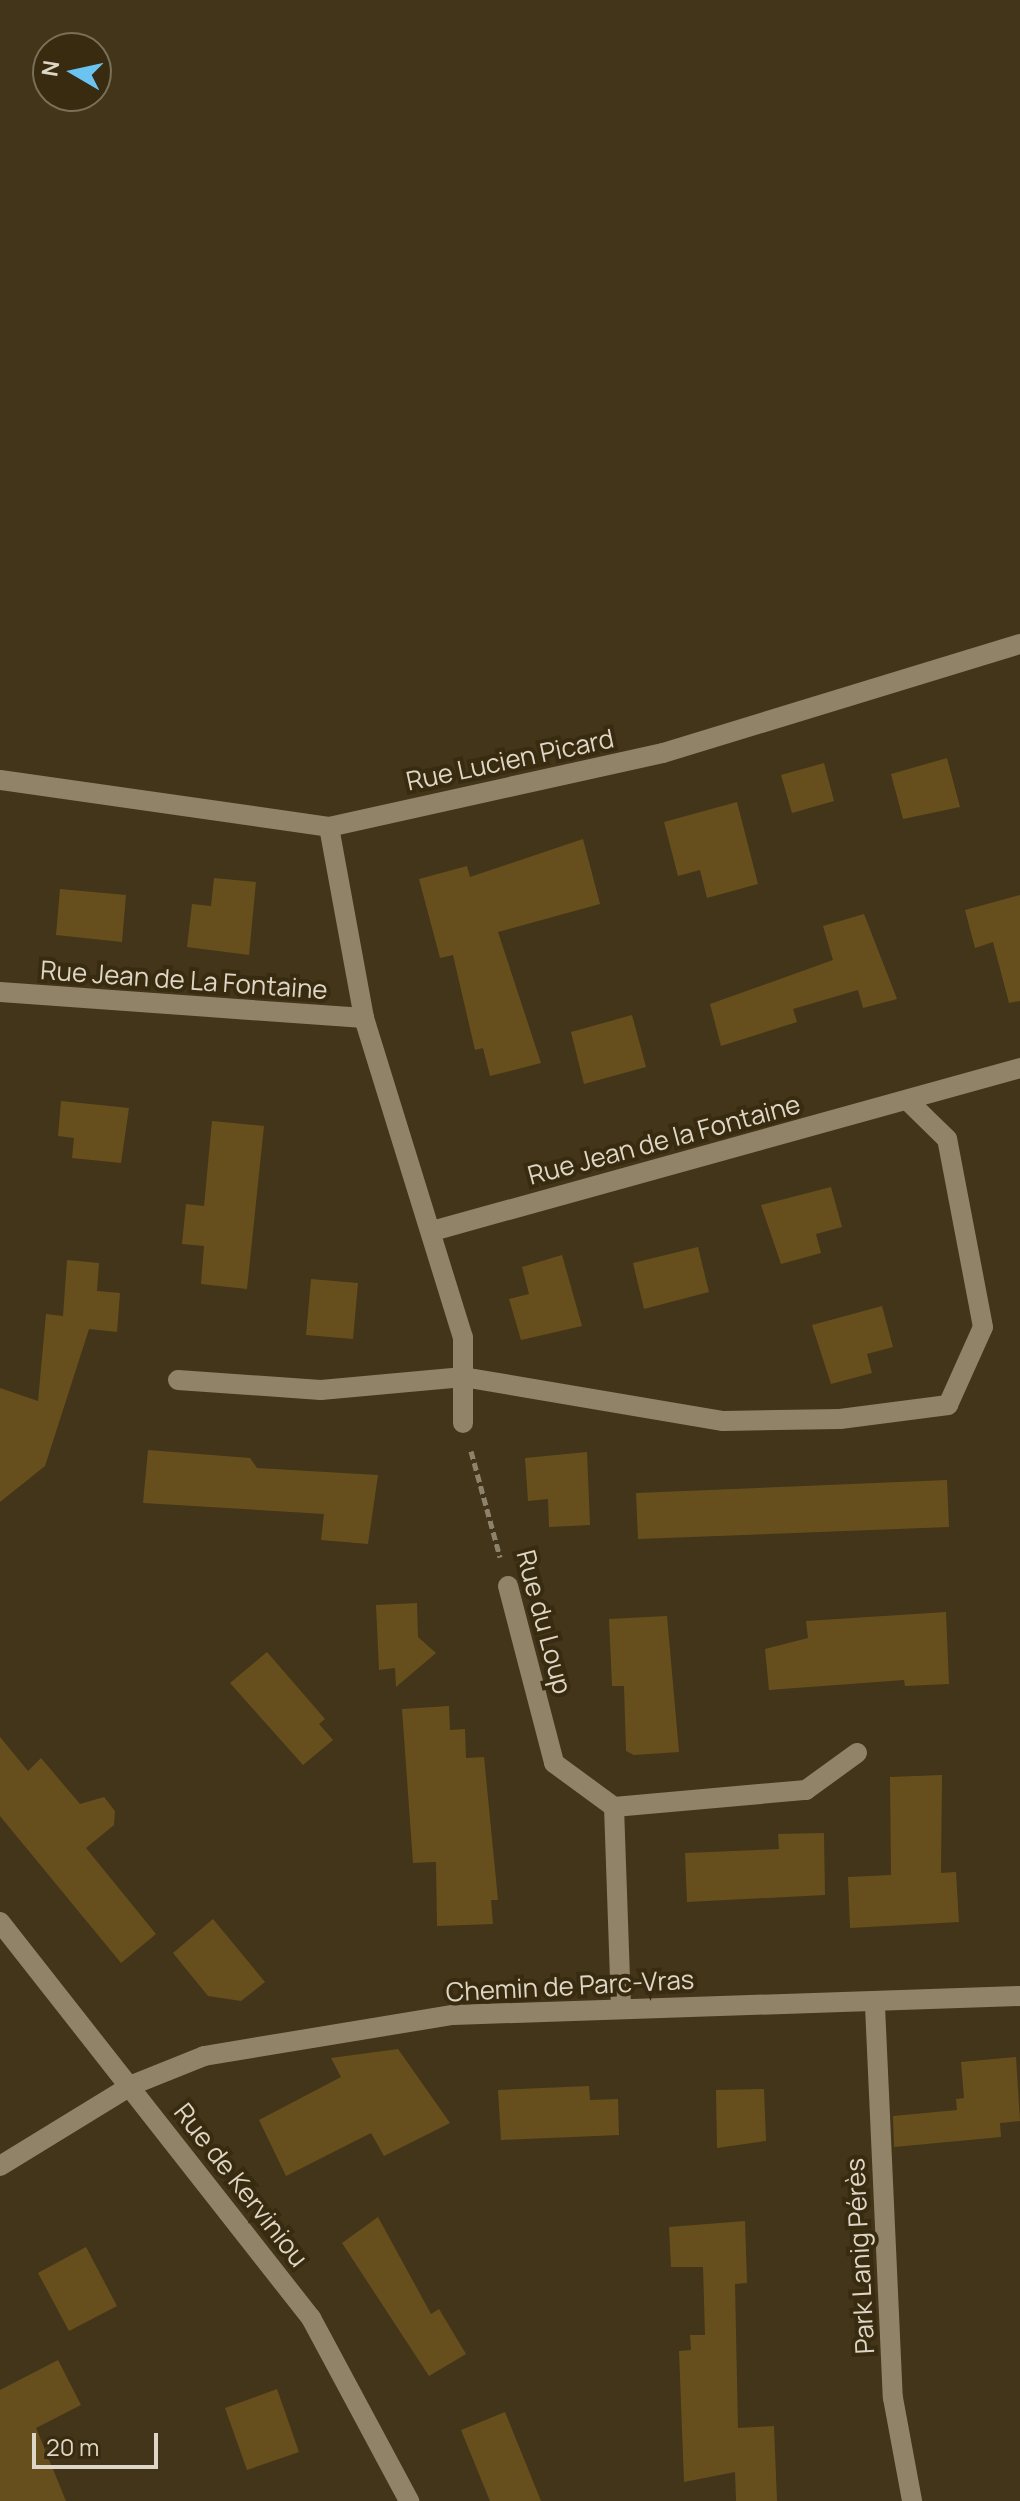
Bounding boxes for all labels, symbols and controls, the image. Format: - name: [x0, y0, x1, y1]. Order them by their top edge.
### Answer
- north arrow: [32, 32, 112, 112]
- text: N: [34, 58, 66, 79]
- street label: Rue Lucien Picard: [403, 723, 617, 797]
- street label: Rue Jean de La Fontaine: [39, 954, 329, 1006]
- street label: Rue Jean de la Fontaine: [524, 1089, 804, 1191]
- street label: Rue du Loup: [510, 1547, 578, 1697]
- street label: Chemin de Parc-Vras: [445, 1964, 695, 2008]
- street label: Rue de Kerviniou: [168, 2097, 314, 2273]
- street label: Park Lanig Pérès: [839, 2157, 881, 2355]
- scale bar: [36, 2417, 162, 2467]
- text: 20 m: [46, 2430, 99, 2463]

